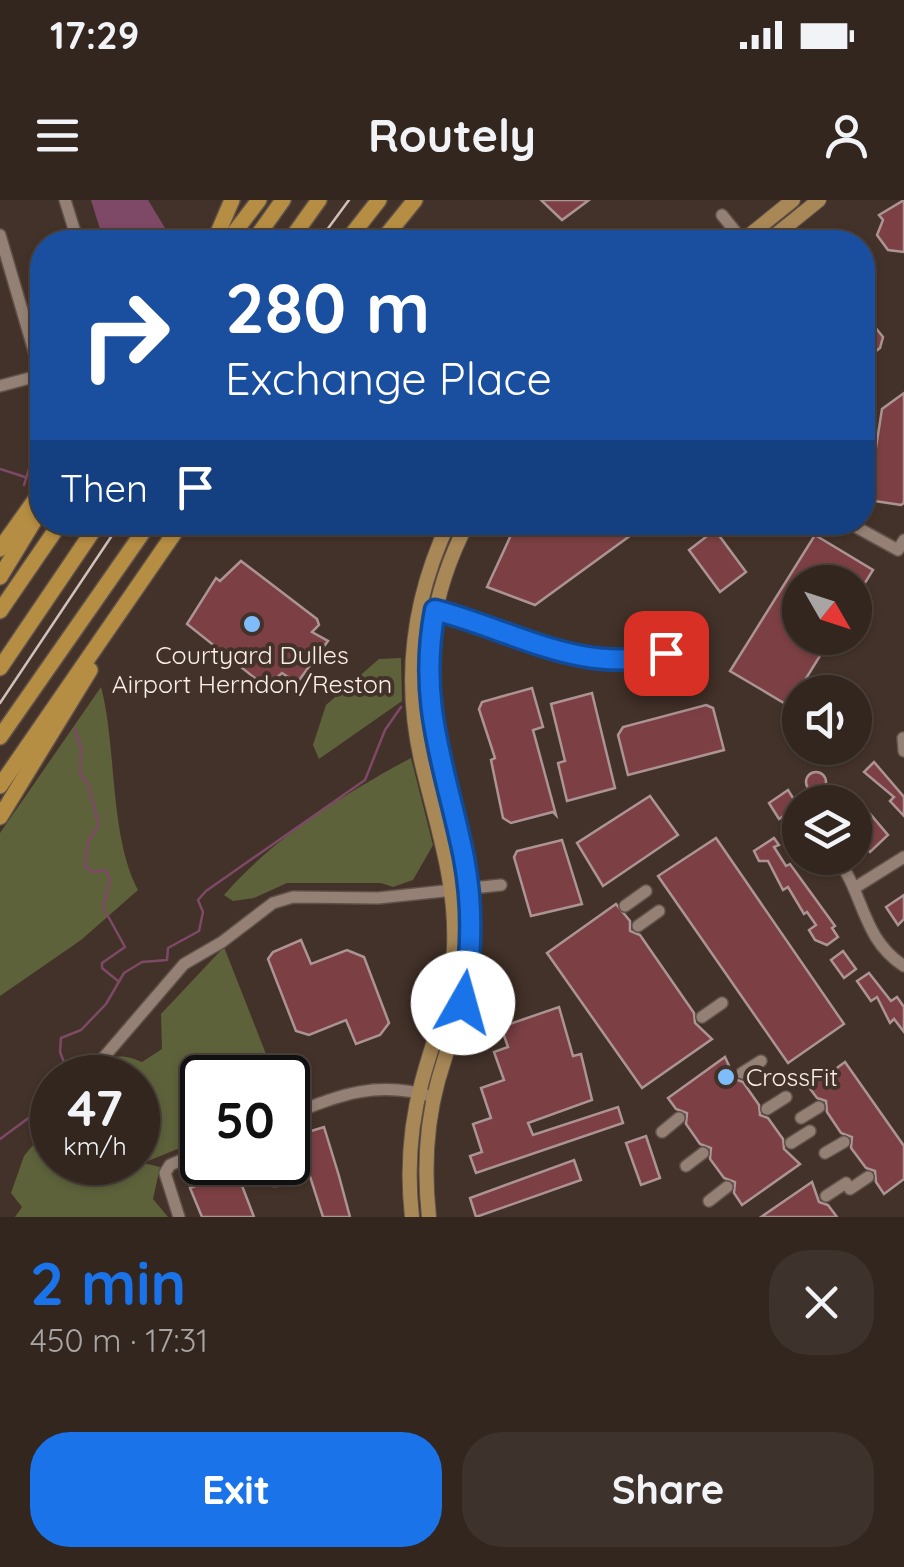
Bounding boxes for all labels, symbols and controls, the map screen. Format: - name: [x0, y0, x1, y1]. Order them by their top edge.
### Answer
- text: 17:29: [50, 11, 139, 59]
- text: Routely: [368, 107, 536, 163]
- icon: menu: [30, 108, 85, 163]
- icon: person: [819, 108, 874, 163]
- text: 280 m: [225, 263, 430, 351]
- icon: right: [60, 270, 190, 400]
- text: Exchange Place: [225, 350, 552, 406]
- icon: arrive: [168, 460, 223, 515]
- text: Then: [60, 464, 148, 512]
- north arrow: [782, 565, 872, 655]
- map controls: [782, 565, 872, 875]
- pin: [624, 611, 709, 696]
- marker: Courtyard Dulles Airport Herndon/Reston: [241, 613, 263, 635]
- icon: arrive: [639, 626, 694, 681]
- place label: Courtyard Dulles Airport Herndon/Reston: [112, 639, 392, 699]
- button: sound: [782, 675, 872, 765]
- button: layers: [782, 785, 872, 875]
- position arrow: [411, 951, 515, 1055]
- speed limit sign: 50: [180, 1055, 310, 1185]
- place label: CrossFit: [746, 1061, 838, 1092]
- marker: CrossFit: [715, 1066, 737, 1088]
- text: 47: [67, 1076, 123, 1139]
- text: km/h: [63, 1130, 127, 1161]
- text: 2 min: [30, 1245, 186, 1320]
- button: close: [769, 1250, 874, 1355]
- text: 450 m · 17:31: [30, 1320, 208, 1360]
- button: Exit: [30, 1432, 442, 1547]
- button: Share: [462, 1432, 874, 1547]

